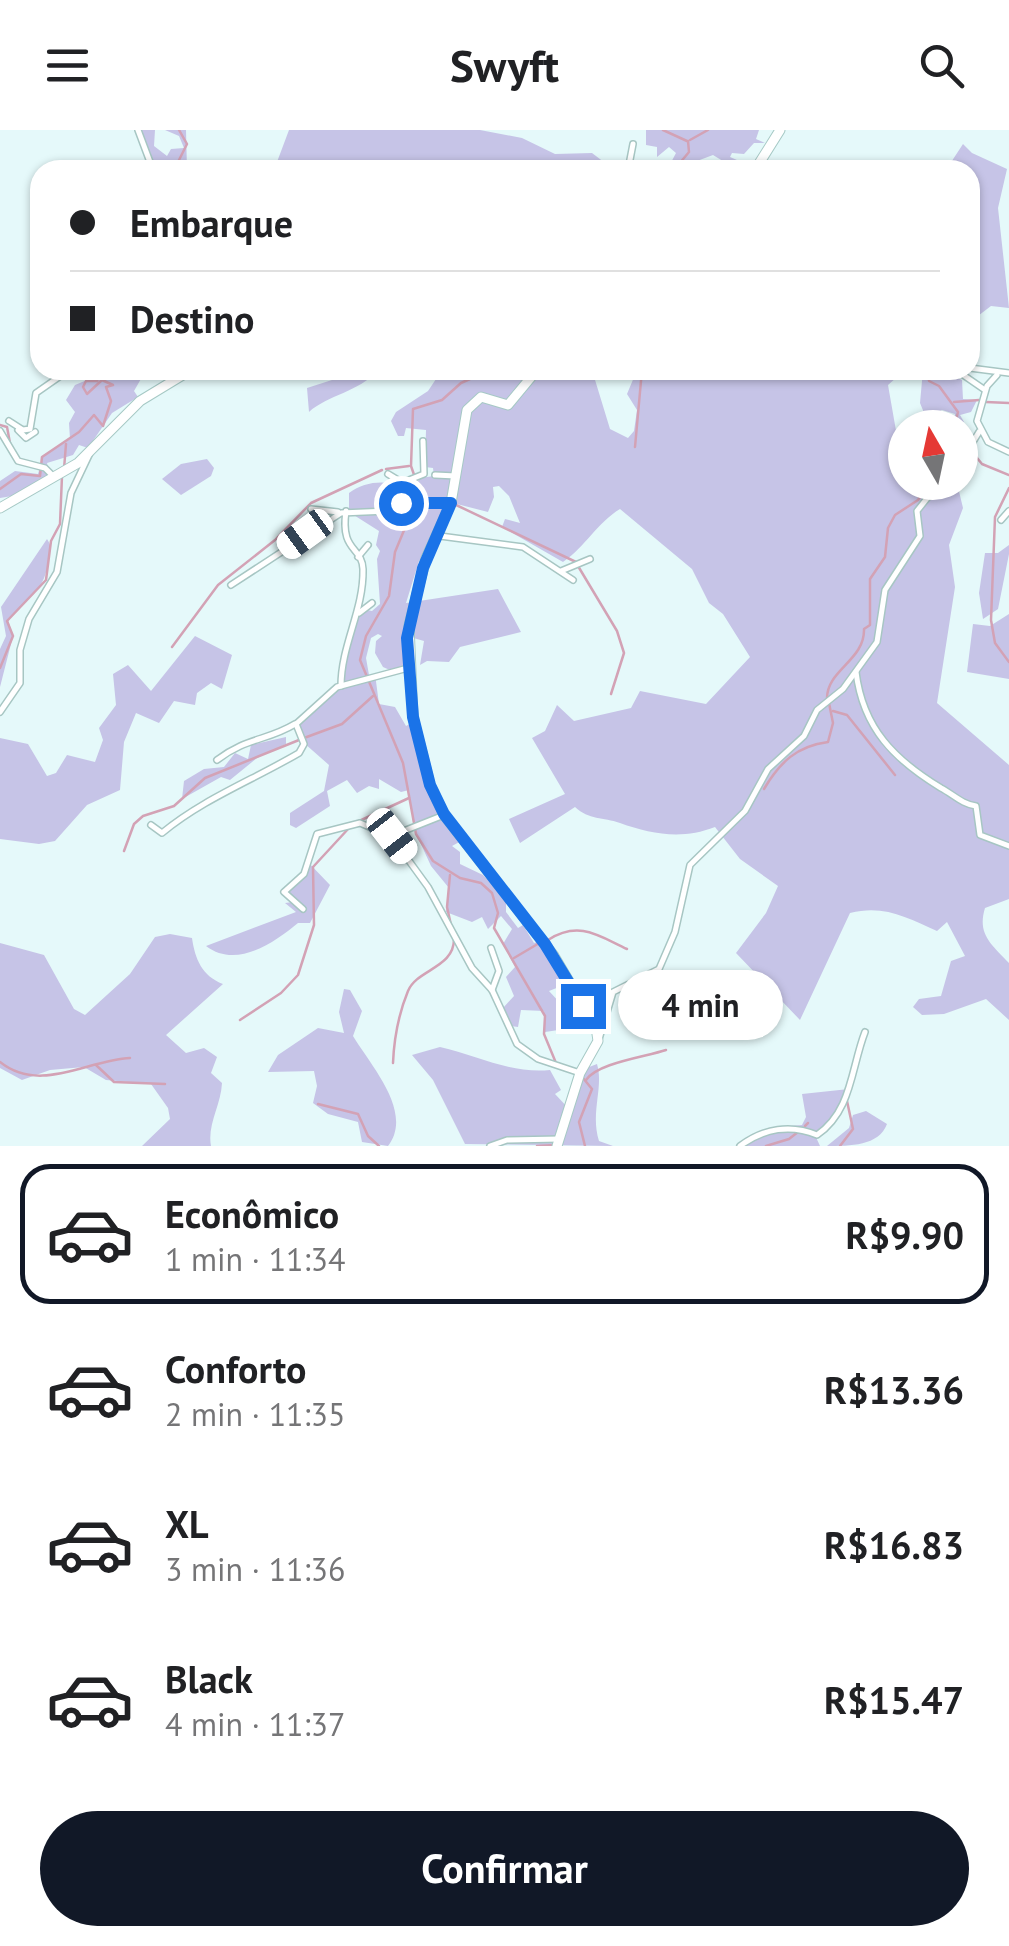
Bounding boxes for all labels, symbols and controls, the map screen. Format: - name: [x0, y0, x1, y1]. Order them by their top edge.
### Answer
- text: Swyft: [450, 36, 559, 94]
- icon: menu: [40, 38, 95, 93]
- icon: search: [914, 38, 969, 93]
- text: Embarque: [130, 198, 293, 247]
- text: Destino: [130, 294, 255, 343]
- north arrow: [888, 410, 978, 500]
- map controls: [888, 410, 978, 500]
- route start: [379, 481, 424, 526]
- car: [272, 504, 338, 564]
- car: [362, 803, 422, 869]
- callout: 4 min: [618, 971, 783, 1041]
- route end: [561, 984, 606, 1029]
- text: 4 min: [661, 984, 740, 1026]
- icon: car: [45, 1189, 135, 1279]
- text: Econômico: [165, 1189, 339, 1238]
- text: R$9.90: [846, 1210, 964, 1259]
- text: 1 min · 11:34: [165, 1238, 345, 1280]
- icon: car: [45, 1344, 135, 1434]
- text: Conforto: [165, 1344, 306, 1393]
- text: R$13.36: [824, 1365, 964, 1414]
- text: 2 min · 11:35: [165, 1393, 345, 1435]
- icon: car: [45, 1499, 135, 1589]
- text: XL: [165, 1499, 209, 1548]
- text: R$16.83: [824, 1520, 964, 1569]
- text: 3 min · 11:36: [165, 1548, 345, 1590]
- icon: car: [45, 1654, 135, 1744]
- text: Black: [165, 1654, 253, 1703]
- text: R$15.47: [824, 1675, 964, 1724]
- text: 4 min · 11:37: [165, 1703, 345, 1745]
- button: Confirmar: [40, 1811, 969, 1926]

